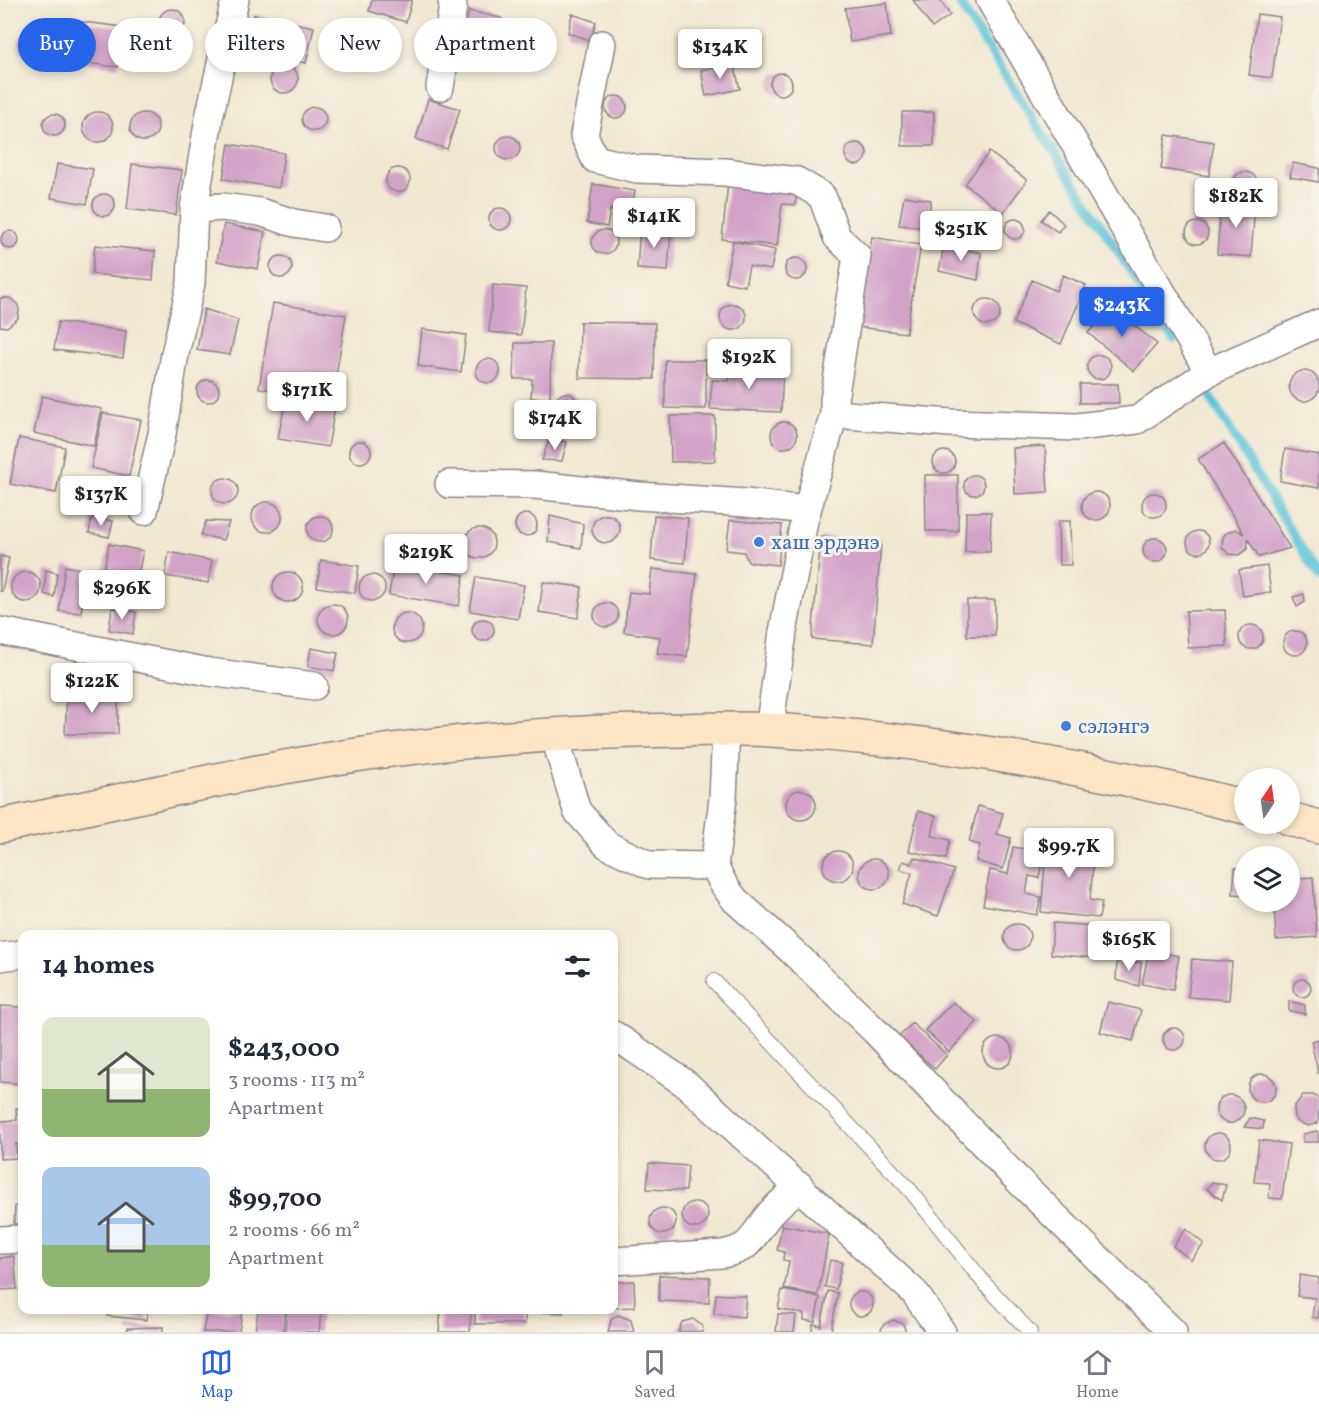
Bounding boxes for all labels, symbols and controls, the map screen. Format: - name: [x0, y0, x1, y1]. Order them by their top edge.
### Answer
- chip: Buy: [18, 18, 96, 72]
- chip: Rent: [108, 18, 193, 72]
- chip: Filters: [205, 18, 306, 72]
- chip: New: [318, 18, 402, 72]
- chip: Apartment: [414, 18, 557, 72]
- pin: $134K: [678, 29, 762, 80]
- text: $134K: [692, 34, 748, 62]
- pin: $182K: [1194, 178, 1278, 229]
- text: $182K: [1209, 183, 1263, 211]
- pin: $141K: [612, 198, 696, 249]
- text: $141K: [627, 203, 681, 231]
- pin: $251K: [919, 211, 1003, 262]
- text: $251K: [934, 216, 988, 244]
- pin: $243K: [1080, 287, 1164, 338]
- text: $243K: [1093, 292, 1151, 320]
- pin: $192K: [707, 339, 791, 390]
- text: $192K: [721, 344, 777, 372]
- pin: $171K: [265, 372, 349, 423]
- text: $171K: [281, 377, 333, 405]
- pin: $174K: [513, 400, 597, 451]
- text: $174K: [528, 405, 582, 433]
- pin: $137K: [59, 476, 143, 527]
- text: $137K: [74, 481, 128, 509]
- place label: хаш эрдэнэ: [771, 529, 880, 558]
- pin: $219K: [384, 534, 468, 585]
- marker: хаш эрдэнэ: [752, 535, 766, 549]
- text: $219K: [398, 539, 454, 567]
- pin: $296K: [80, 570, 164, 621]
- text: $296K: [93, 575, 151, 603]
- pin: $122K: [50, 663, 134, 714]
- text: $122K: [65, 668, 119, 696]
- place label: сэлэнгэ: [1078, 713, 1150, 742]
- marker: сэлэнгэ: [1059, 719, 1073, 733]
- north arrow: [1234, 768, 1300, 834]
- map controls: [1234, 768, 1300, 912]
- pin: $99.7K: [1020, 828, 1118, 879]
- text: $99.7K: [1038, 833, 1100, 861]
- button: layers: [1234, 846, 1300, 912]
- pin: $165K: [1087, 921, 1171, 972]
- text: $165K: [1102, 926, 1156, 954]
- text: 14 homes: [42, 948, 155, 984]
- icon: filters: [561, 950, 594, 983]
- text: $243,000: [228, 1031, 340, 1067]
- icon: home: [90, 1041, 162, 1113]
- text: 3 rooms · 113 m²: [228, 1067, 365, 1095]
- text: Apartment: [228, 1095, 324, 1123]
- text: $99,700: [228, 1181, 322, 1217]
- icon: home: [90, 1191, 162, 1263]
- text: 2 rooms · 66 m²: [228, 1217, 360, 1245]
- text: Apartment: [228, 1245, 324, 1273]
- tab: Map: [200, 1346, 233, 1404]
- tab: Saved: [634, 1346, 675, 1404]
- tab: Home: [1076, 1346, 1119, 1404]

